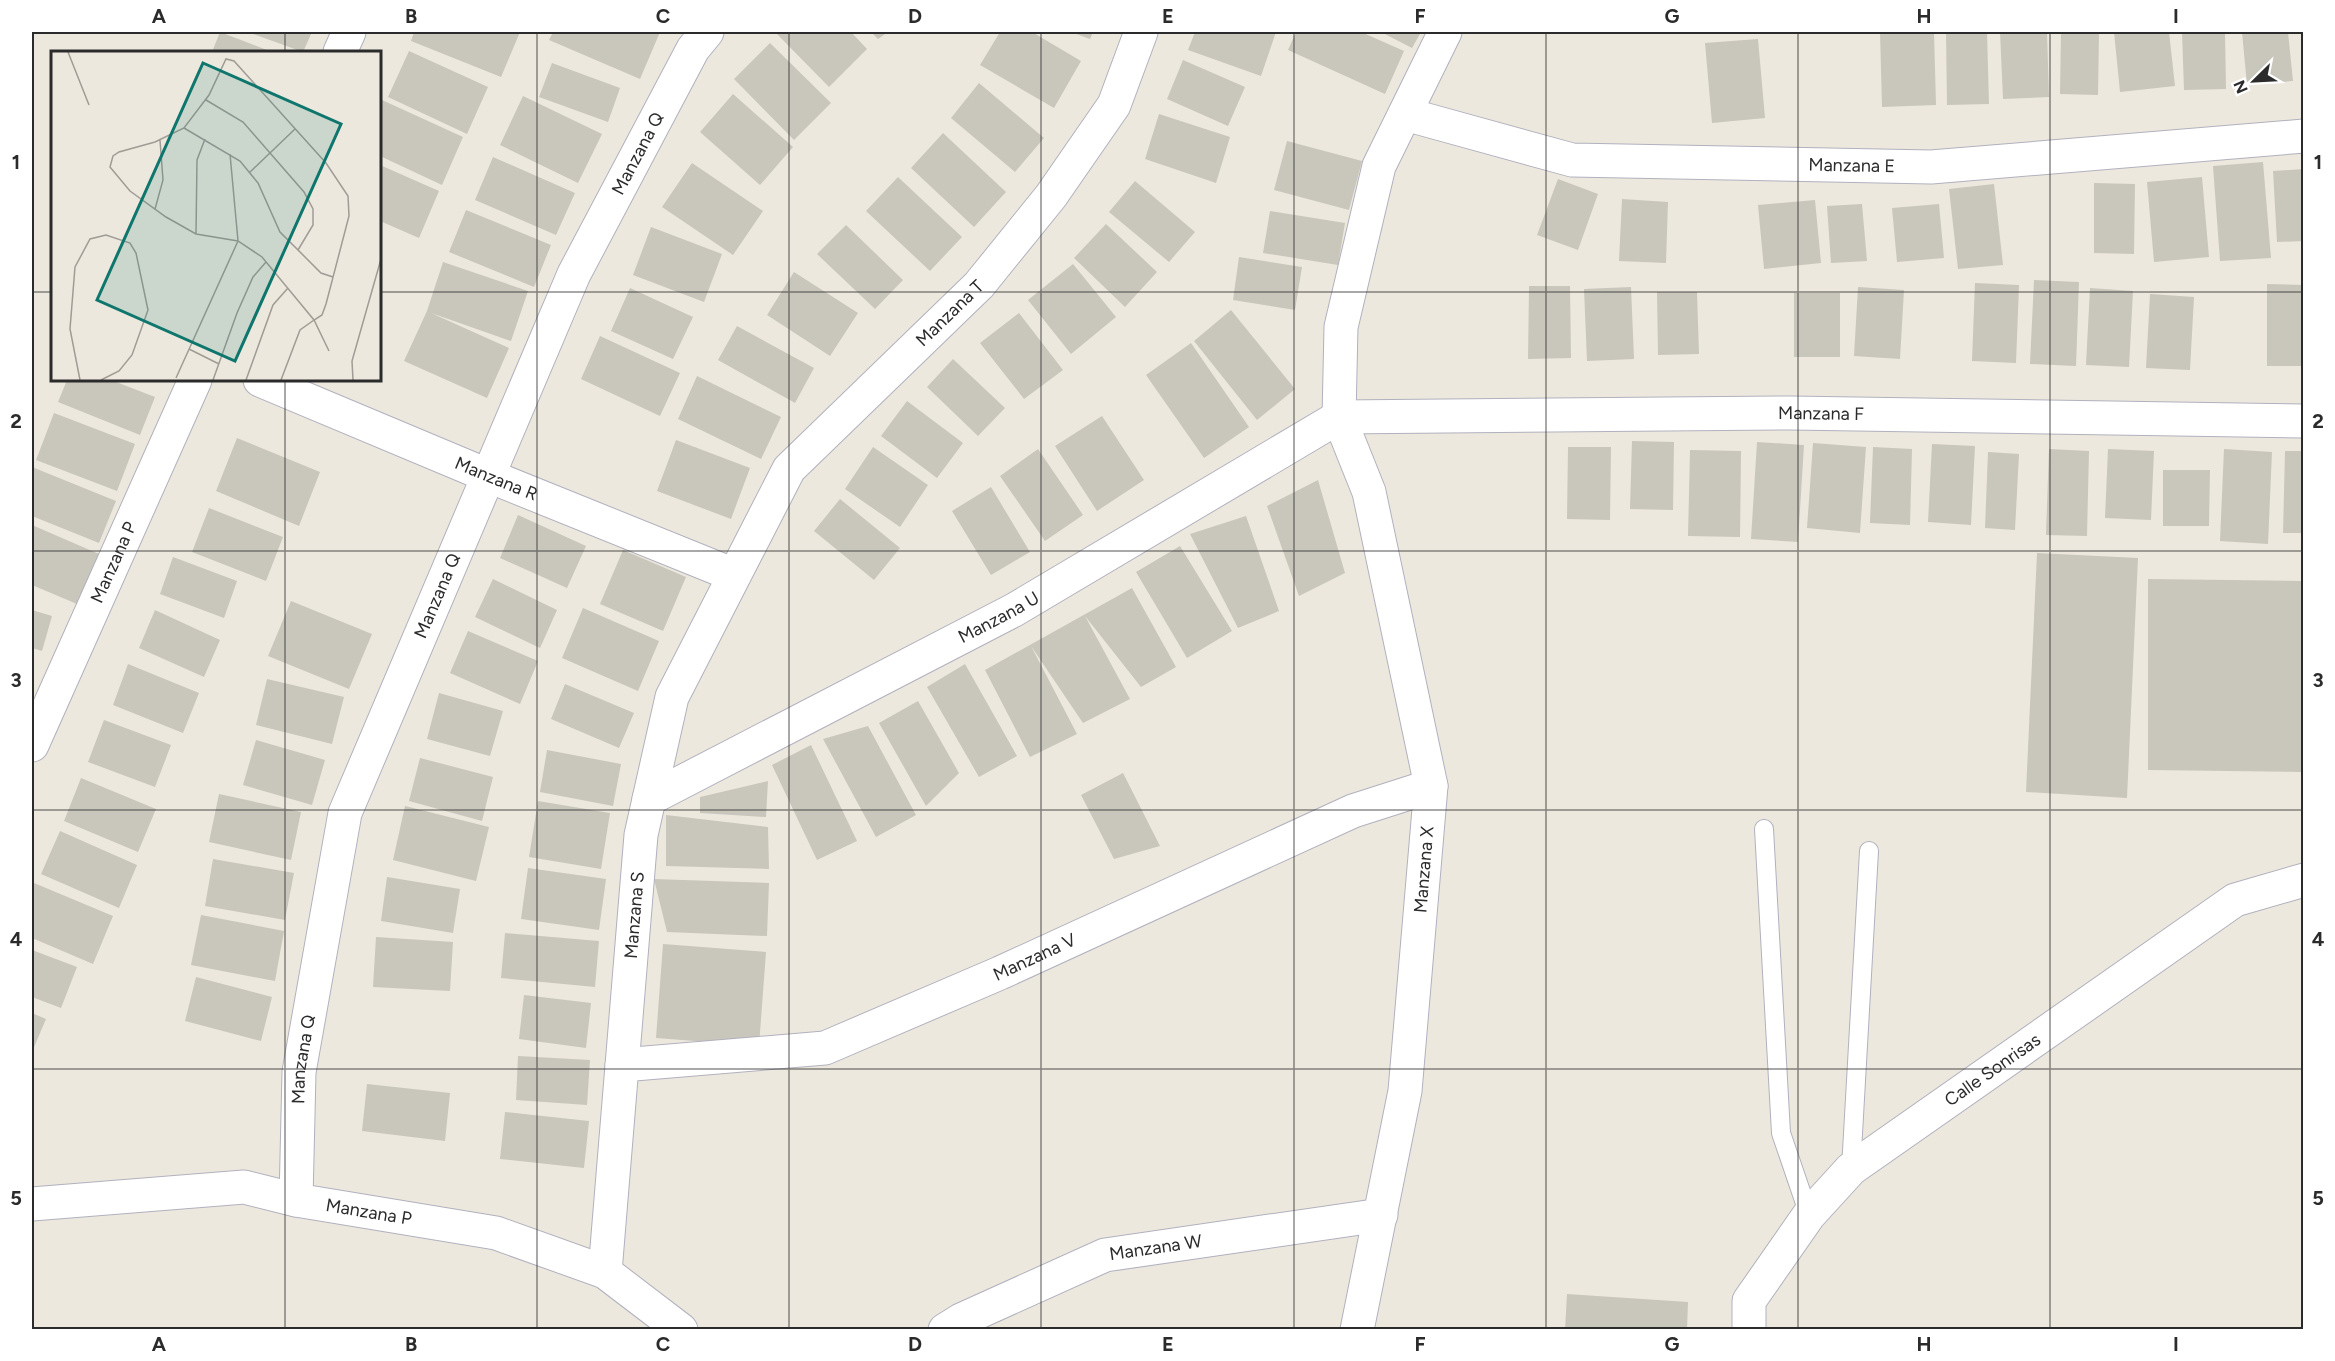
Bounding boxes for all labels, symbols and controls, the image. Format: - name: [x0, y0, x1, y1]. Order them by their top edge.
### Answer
- text: A: [152, 4, 167, 28]
- text: B: [405, 4, 417, 28]
- text: C: [656, 4, 670, 28]
- text: D: [908, 4, 922, 28]
- text: E: [1162, 4, 1174, 28]
- text: F: [1414, 4, 1426, 28]
- text: G: [1665, 4, 1680, 28]
- text: H: [1917, 4, 1932, 28]
- text: I: [2173, 4, 2179, 28]
- inset map: [51, 51, 381, 381]
- north arrow: [2224, 51, 2284, 111]
- text: N: [2230, 77, 2252, 96]
- street label: Manzana Q: [607, 109, 669, 199]
- text: 1: [12, 150, 20, 174]
- text: 1: [2314, 150, 2322, 174]
- street label: Manzana E: [1808, 154, 1895, 177]
- street label: Manzana T: [911, 275, 988, 351]
- street label: Manzana F: [1778, 402, 1864, 425]
- text: 2: [10, 409, 22, 433]
- text: 2: [2312, 409, 2324, 433]
- street label: Manzana R: [452, 452, 541, 505]
- street label: Manzana P: [86, 518, 141, 606]
- street label: Manzana Q: [409, 550, 465, 642]
- street label: Manzana U: [954, 587, 1043, 648]
- text: 3: [10, 668, 22, 692]
- text: 3: [2312, 668, 2324, 692]
- street label: Manzana X: [1409, 825, 1439, 914]
- street label: Manzana S: [620, 871, 649, 960]
- text: 4: [10, 927, 23, 951]
- text: 4: [2312, 927, 2325, 951]
- street label: Manzana V: [990, 928, 1080, 986]
- street label: Manzana Q: [287, 1013, 320, 1104]
- street label: Calle Sonrisas: [1940, 1029, 2045, 1111]
- text: 5: [10, 1186, 22, 1210]
- text: 5: [2312, 1186, 2324, 1210]
- street label: Manzana P: [324, 1194, 413, 1230]
- street label: Manzana W: [1108, 1230, 1204, 1265]
- text: A: [152, 1332, 167, 1356]
- text: B: [405, 1332, 417, 1356]
- text: C: [656, 1332, 670, 1356]
- text: D: [908, 1332, 922, 1356]
- text: E: [1162, 1332, 1174, 1356]
- text: F: [1414, 1332, 1426, 1356]
- text: G: [1665, 1332, 1680, 1356]
- text: H: [1917, 1332, 1932, 1356]
- text: I: [2173, 1332, 2179, 1356]

